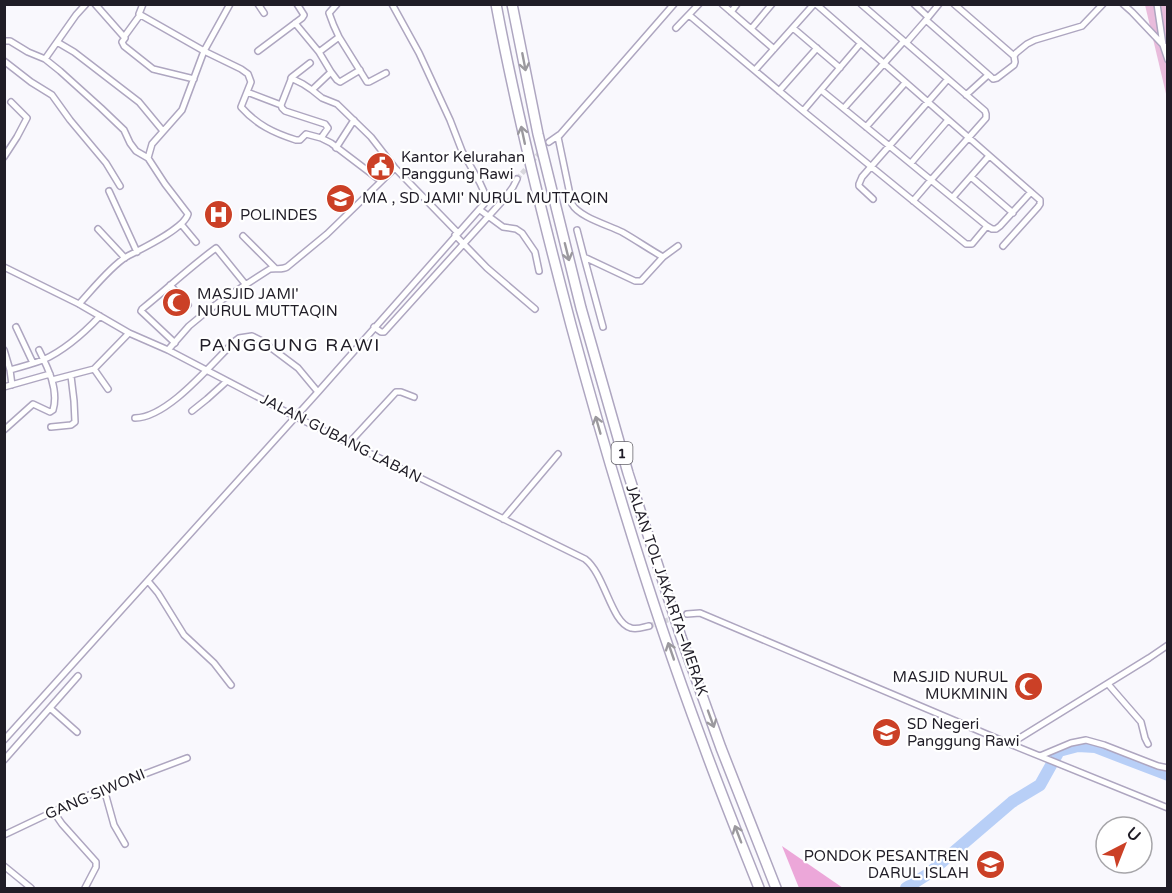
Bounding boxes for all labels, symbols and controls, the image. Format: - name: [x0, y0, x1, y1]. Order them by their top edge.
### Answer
- one-way arrow: [519, 52, 530, 71]
- one-way arrow: [517, 126, 529, 145]
- place label: Kantor Kelurahan Panggung Rawi: [401, 148, 525, 183]
- public building icon: Kantor Kelurahan Panggung Rawi: [364, 150, 396, 182]
- school or university icon: MA , SD JAMI' NURUL MUTTAQIN: [325, 182, 357, 214]
- place label: MA , SD JAMI' NURUL MUTTAQIN: [362, 189, 609, 207]
- hospital icon: POLINDES: [203, 199, 235, 231]
- place label: POLINDES: [240, 206, 317, 224]
- one-way arrow: [562, 242, 574, 261]
- place label: MASJID JAMI' NURUL MUTTAQIN: [197, 285, 338, 320]
- mosque icon: MASJID JAMI' NURUL MUTTAQIN: [160, 287, 192, 319]
- district label: PANGGUNG RAWI: [199, 334, 381, 356]
- street label: JALAN GUBANG LABAN: [257, 389, 425, 487]
- one-way arrow: [592, 416, 604, 435]
- road number: 1: [612, 442, 632, 464]
- street label: JALAN TOL JAKARTA–MERAK: [622, 482, 712, 698]
- one-way arrow: [664, 642, 675, 661]
- place label: MASJID NURUL MUKMININ: [893, 668, 1008, 703]
- mosque icon: MASJID NURUL MUKMININ: [1013, 670, 1045, 702]
- one-way arrow: [706, 709, 717, 728]
- place label: SD Negeri Panggung Rawi: [907, 715, 1019, 750]
- school or university icon: SD Negeri Panggung Rawi: [870, 717, 902, 749]
- street label: GANG SIWONI: [42, 765, 148, 823]
- north arrow: [1094, 815, 1154, 875]
- text: U: [1122, 823, 1145, 846]
- one-way arrow: [732, 825, 743, 844]
- place label: PONDOK PESANTREN DARUL ISLAH: [804, 847, 969, 882]
- school or university icon: PONDOK PESANTREN DARUL ISLAH: [974, 849, 1006, 881]

